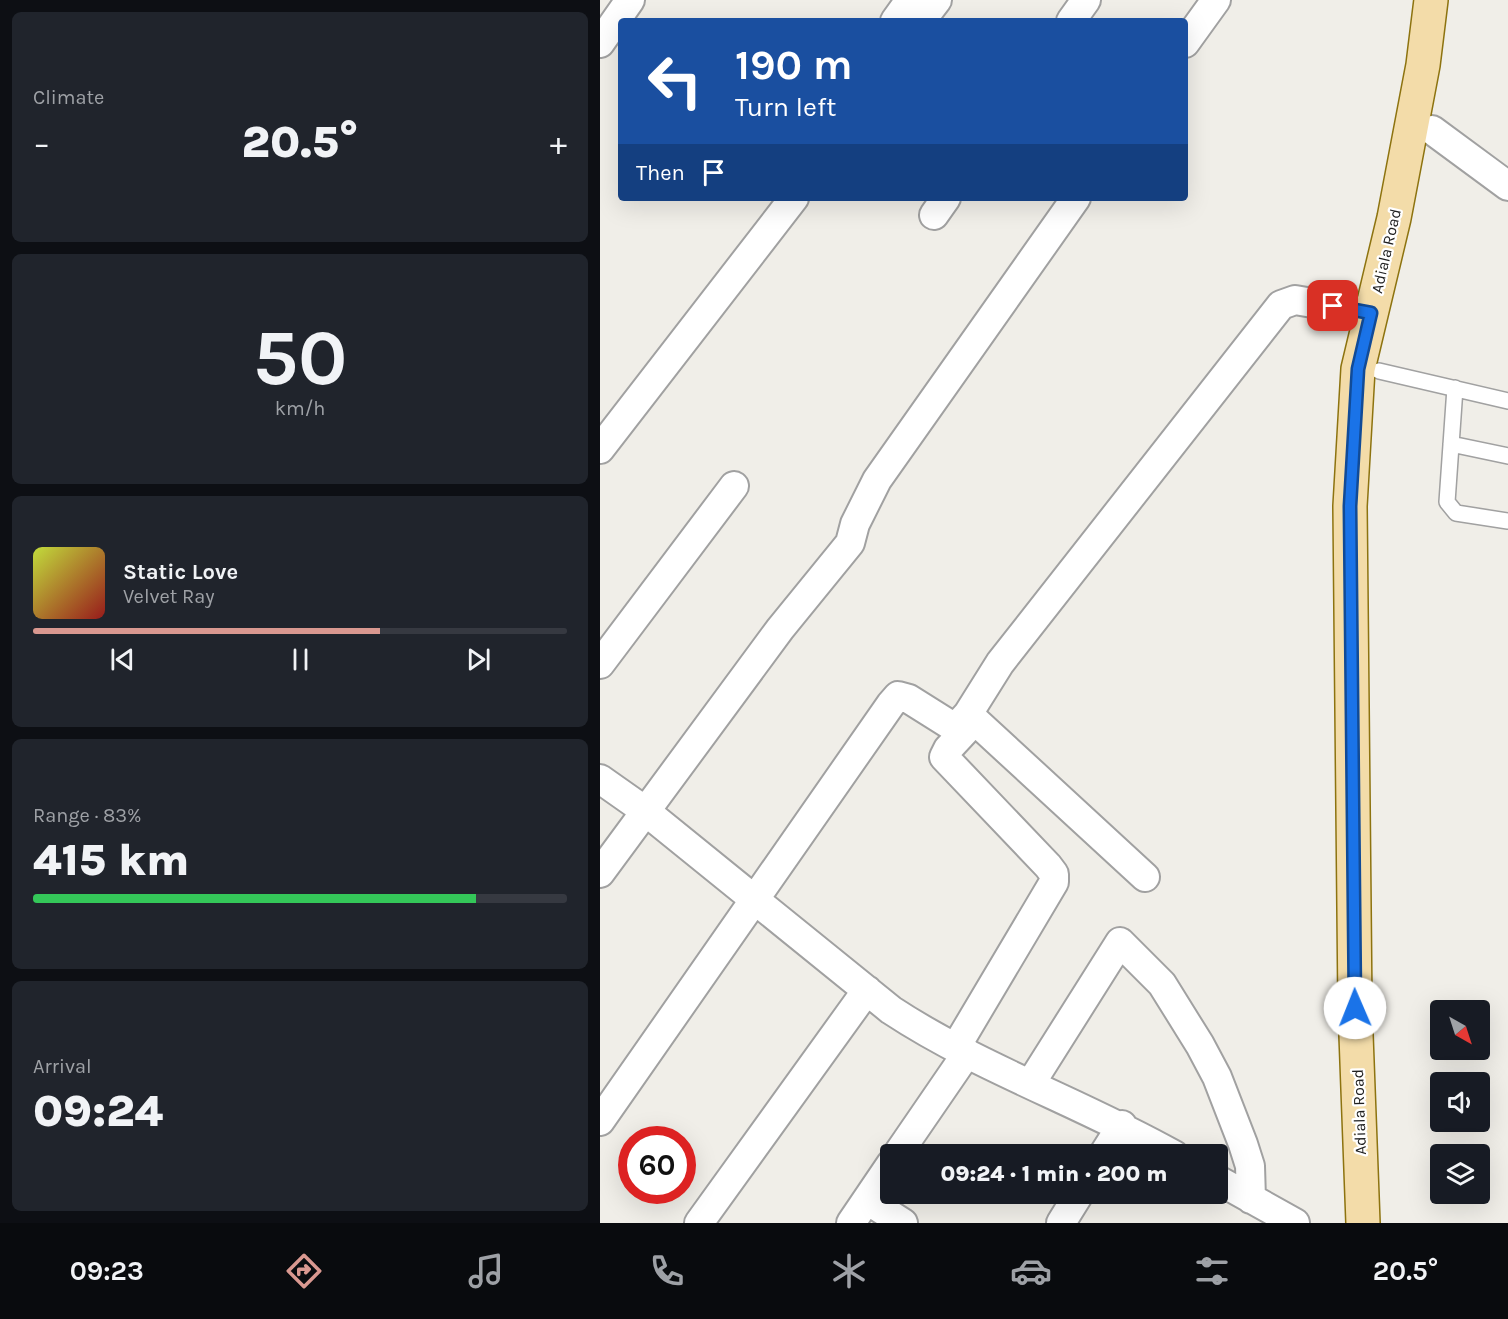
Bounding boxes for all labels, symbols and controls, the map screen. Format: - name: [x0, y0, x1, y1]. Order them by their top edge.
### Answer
- text: 190 m: [735, 40, 853, 90]
- icon: left: [636, 42, 714, 120]
- text: Climate: [33, 86, 104, 109]
- text: Turn left: [735, 91, 836, 123]
- text: 20.5°: [242, 116, 358, 168]
- text: −: [33, 124, 50, 162]
- text: +: [550, 124, 567, 162]
- icon: arrive: [697, 156, 730, 189]
- text: Then: [636, 160, 685, 186]
- street label: Adiala Road: [1367, 207, 1405, 295]
- pin: [1307, 280, 1358, 331]
- icon: arrive: [1316, 289, 1349, 322]
- text: 50: [253, 312, 347, 404]
- text: km/h: [275, 397, 325, 420]
- text: Static Love: [123, 559, 238, 585]
- text: Velvet Ray: [123, 585, 215, 608]
- icon: previous: [106, 643, 139, 676]
- icon: pause: [284, 643, 317, 676]
- icon: next: [462, 643, 495, 676]
- text: Range · 83%: [33, 804, 142, 827]
- text: 415 km: [33, 834, 189, 886]
- position arrow: [1323, 976, 1387, 1040]
- north arrow: [1430, 1000, 1490, 1060]
- map controls: [1430, 1000, 1490, 1204]
- text: Arrival: [33, 1055, 92, 1078]
- street label: Adiala Road: [1348, 1069, 1370, 1155]
- button: sound: [1430, 1072, 1490, 1132]
- text: 09:24: [33, 1085, 163, 1137]
- speed limit sign: 60: [618, 1126, 696, 1204]
- button: layers: [1430, 1144, 1490, 1204]
- text: 09:24 · 1 min · 200 m: [941, 1161, 1167, 1187]
- icon: directions: [283, 1250, 325, 1292]
- icon: music: [465, 1250, 507, 1292]
- icon: phone: [646, 1250, 688, 1292]
- icon: climate: [828, 1250, 870, 1292]
- icon: car: [1010, 1250, 1052, 1292]
- icon: filters: [1191, 1250, 1233, 1292]
- text: 09:23: [70, 1255, 144, 1287]
- text: 20.5°: [1373, 1255, 1438, 1287]

